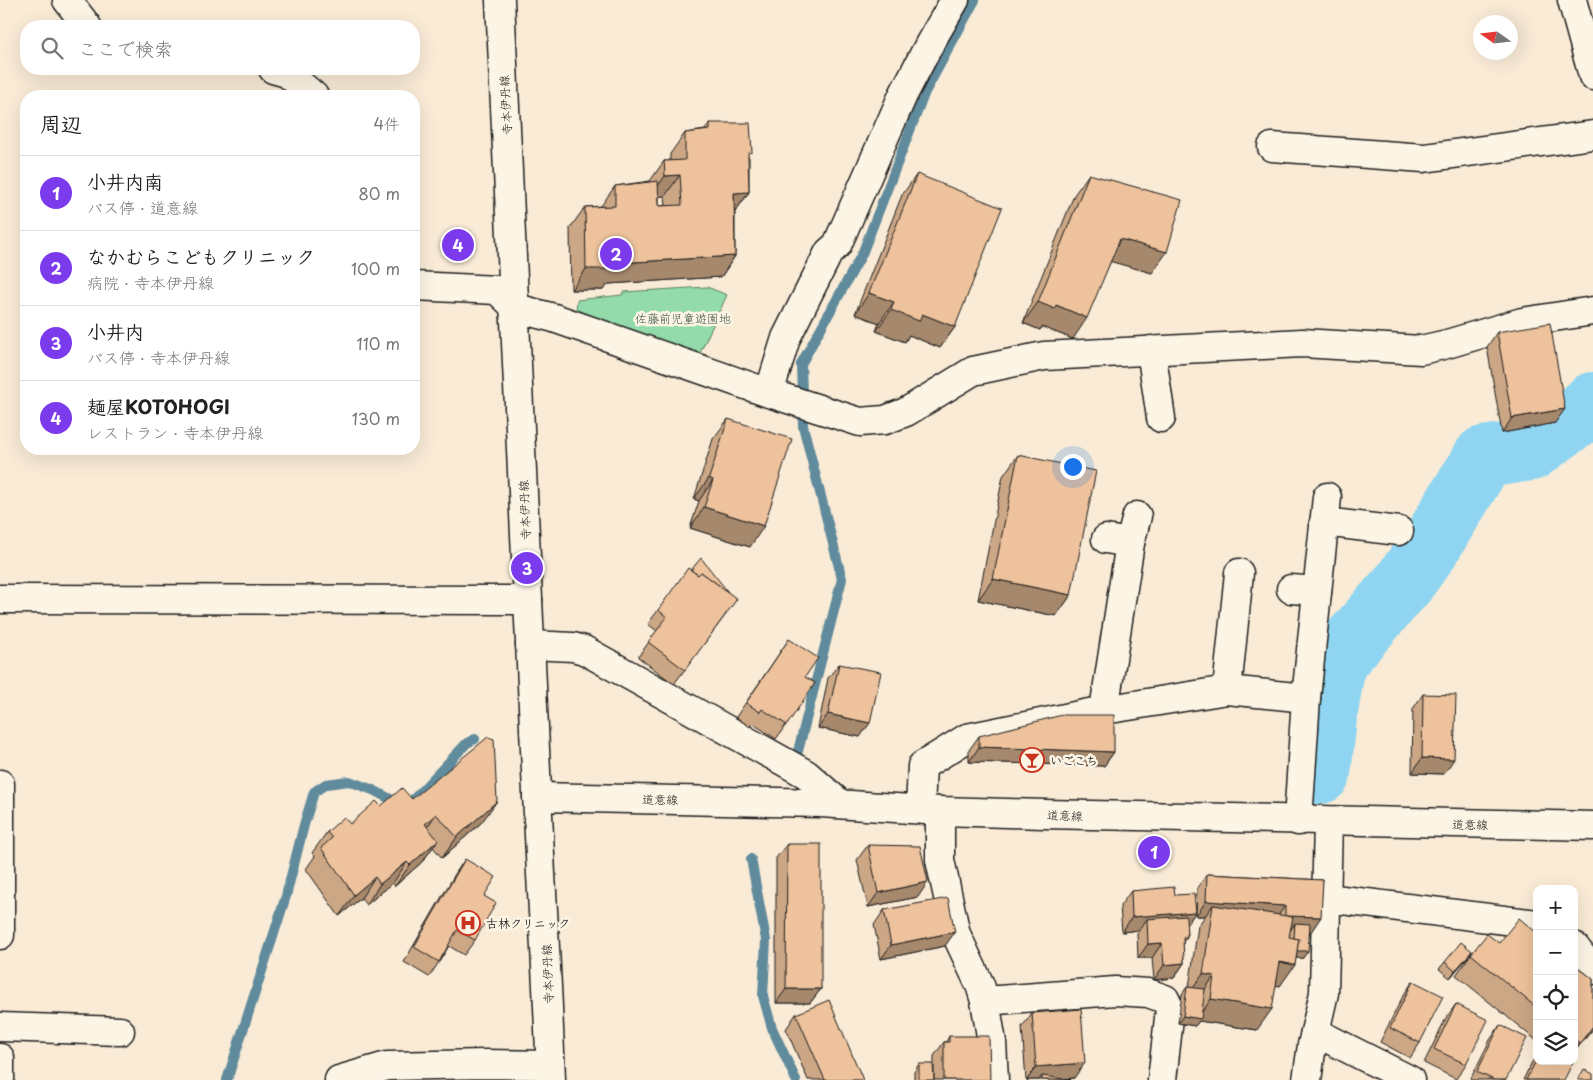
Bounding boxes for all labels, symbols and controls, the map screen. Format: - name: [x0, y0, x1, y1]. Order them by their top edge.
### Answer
- north arrow: [1473, 15, 1518, 60]
- search box: [20, 20, 420, 75]
- icon: search: [38, 34, 66, 62]
- text: ここで検索: [78, 34, 173, 62]
- street label: 寺本伊丹線: [494, 75, 516, 135]
- text: 周辺: [40, 107, 82, 139]
- text: 4件: [373, 111, 400, 135]
- text: 小井内南: [87, 167, 163, 195]
- text: 1: [52, 181, 60, 205]
- text: 80 m: [358, 181, 400, 205]
- text: バス停 · 道意線: [87, 195, 198, 219]
- pin: 4: [442, 226, 474, 264]
- pin: 2: [600, 235, 632, 273]
- text: なかむらこどもクリニック: [87, 242, 315, 270]
- text: 2: [50, 256, 62, 280]
- text: 100 m: [351, 256, 400, 280]
- text: 病院 · 寺本伊丹線: [87, 270, 214, 294]
- park label: 佐藤前児童遊園地: [635, 309, 731, 327]
- text: 小井内: [87, 317, 144, 345]
- text: 3: [51, 331, 61, 355]
- text: 110 m: [357, 331, 400, 355]
- text: バス停 · 寺本伊丹線: [87, 345, 230, 369]
- text: 麺屋KOTOHOGI: [87, 392, 230, 420]
- text: 4: [51, 406, 61, 430]
- text: 130 m: [352, 406, 400, 430]
- text: レストラン · 寺本伊丹線: [87, 420, 263, 444]
- your location: [1060, 454, 1086, 480]
- street label: 寺本伊丹線: [514, 480, 534, 540]
- pin: 3: [511, 549, 543, 587]
- bar icon: いごこち: [1019, 747, 1045, 773]
- place label: いごこち: [1050, 751, 1098, 769]
- street label: 道意線: [642, 790, 678, 808]
- street label: 道意線: [1047, 805, 1083, 825]
- street label: 道意線: [1452, 815, 1488, 833]
- pin: 1: [1138, 833, 1170, 871]
- map controls: [1533, 885, 1578, 1065]
- button: +: [1533, 885, 1578, 930]
- hospital icon: 古林クリニック: [455, 910, 481, 936]
- place label: 古林クリニック: [486, 914, 570, 932]
- button: −: [1533, 930, 1578, 975]
- street label: 寺本伊丹線: [537, 944, 557, 1004]
- button: locate: [1533, 975, 1578, 1020]
- button: layers: [1533, 1020, 1578, 1065]

